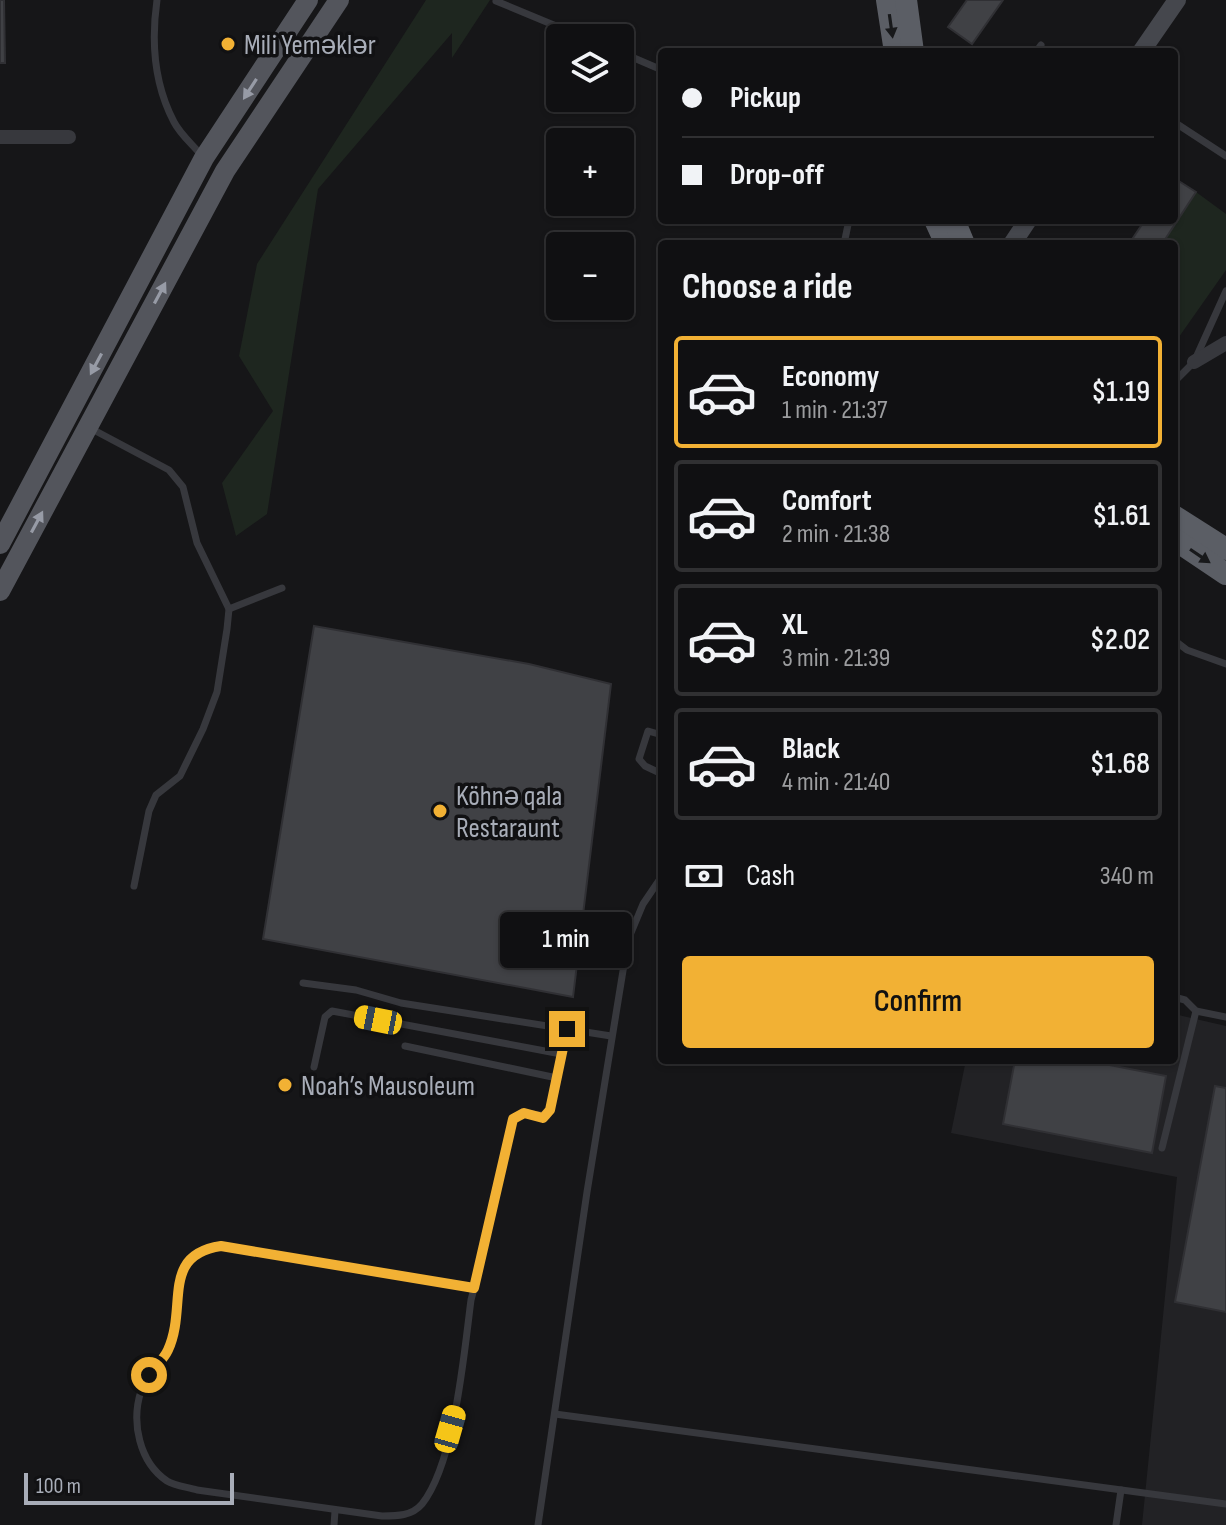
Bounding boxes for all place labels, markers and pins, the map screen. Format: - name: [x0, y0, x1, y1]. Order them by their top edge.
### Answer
- place label: Mili Yeməklər: [244, 29, 376, 62]
- marker: Mili Yeməklər: [219, 35, 237, 53]
- place label: Köhnə qala Restaraunt: [456, 780, 562, 845]
- marker: Köhnə qala Restaraunt: [431, 802, 449, 820]
- place label: Noah’s Mausoleum: [301, 1070, 475, 1103]
- marker: Noah’s Mausoleum: [276, 1076, 294, 1094]

